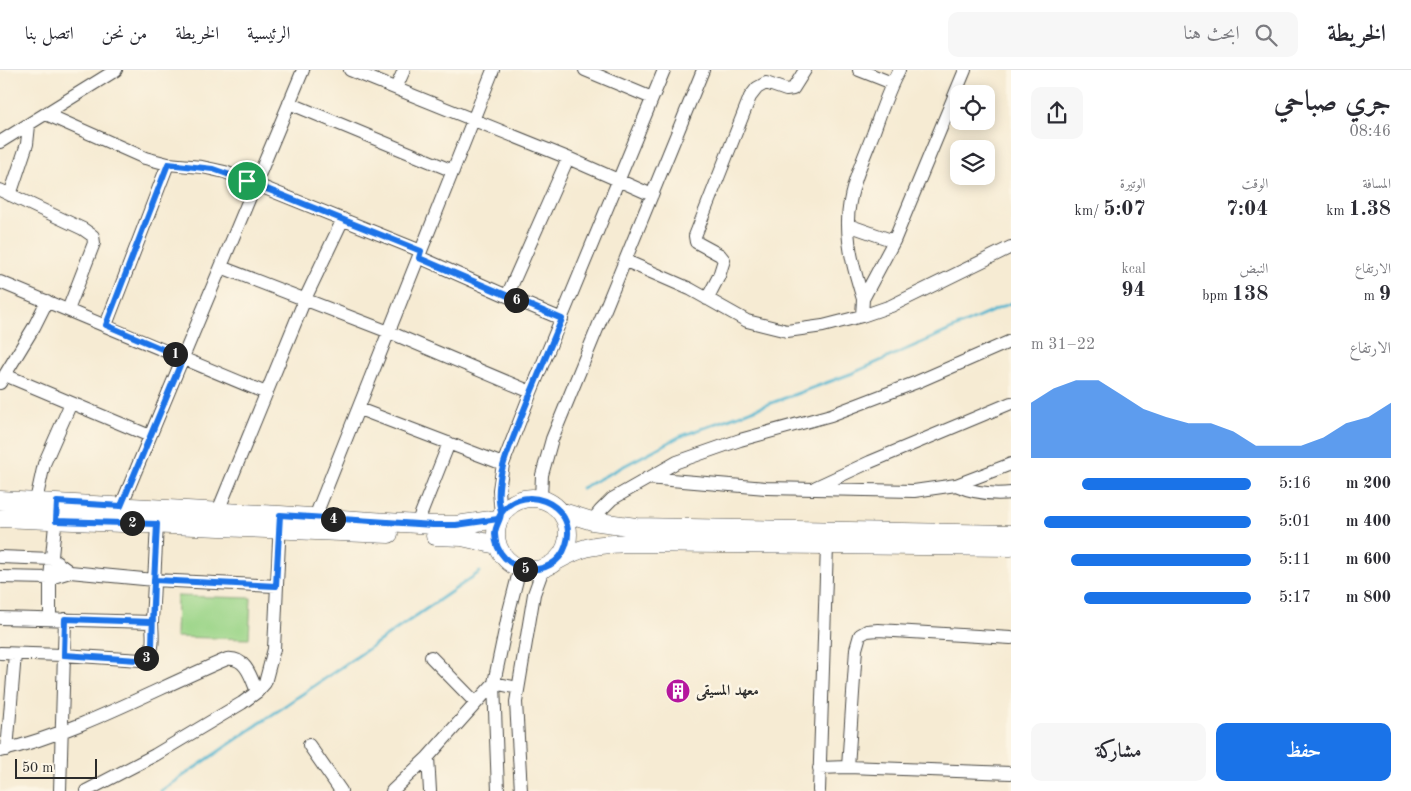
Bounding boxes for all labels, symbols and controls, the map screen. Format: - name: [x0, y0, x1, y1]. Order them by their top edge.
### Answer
- search box: [948, 12, 1298, 57]
- icon: search: [1252, 21, 1280, 49]
- text: الخريطة: [1328, 23, 1386, 47]
- text: اتصل بنا: [25, 25, 74, 43]
- text: من نحن: [102, 25, 147, 43]
- text: الخريطة: [175, 25, 219, 43]
- text: الرئيسية: [247, 25, 290, 43]
- text: ابحث هنا: [1184, 25, 1240, 44]
- map controls: [950, 85, 995, 185]
- button: locate: [950, 85, 995, 130]
- button: share: [1031, 87, 1083, 139]
- text: جري صباحي: [1274, 89, 1391, 117]
- text: 08:46: [1349, 124, 1391, 140]
- button: layers: [950, 140, 995, 185]
- pin: [226, 160, 268, 202]
- icon: arrive: [233, 167, 261, 195]
- text: الوتيرة: [1120, 177, 1146, 191]
- text: الوقت: [1242, 177, 1268, 191]
- text: المسافة: [1362, 177, 1391, 191]
- text: 5:07: [1103, 199, 1146, 220]
- text: 7:04: [1226, 199, 1268, 220]
- text: 1.38: [1349, 199, 1391, 220]
- text: /km: [1075, 204, 1103, 218]
- text: km: [1326, 204, 1349, 218]
- text: kcal: [1122, 262, 1146, 276]
- text: النبض: [1239, 262, 1268, 276]
- text: الارتفاع: [1355, 262, 1391, 276]
- text: 94: [1121, 280, 1146, 301]
- text: 138: [1232, 284, 1268, 305]
- text: 9: [1379, 284, 1391, 305]
- pin: 6: [504, 288, 528, 312]
- text: bpm: [1202, 289, 1232, 303]
- text: m: [1364, 289, 1379, 303]
- text: 6: [512, 293, 521, 307]
- text: 22–31 m: [1031, 337, 1095, 353]
- text: الارتفاع: [1349, 341, 1391, 357]
- pin: 1: [162, 342, 188, 366]
- text: 1: [171, 347, 180, 361]
- text: 5:16: [1279, 476, 1311, 492]
- text: 200 m: [1346, 476, 1391, 492]
- pin: 4: [320, 506, 346, 532]
- pin: 2: [120, 510, 144, 536]
- text: 4: [329, 512, 338, 526]
- text: 5:01: [1279, 514, 1311, 530]
- text: 400 m: [1346, 514, 1391, 530]
- text: 2: [128, 516, 137, 530]
- text: 5:11: [1279, 552, 1311, 568]
- text: 600 m: [1346, 552, 1391, 568]
- pin: 5: [512, 556, 538, 582]
- text: 5: [521, 562, 530, 576]
- text: 5:17: [1279, 590, 1311, 606]
- text: 800 m: [1346, 590, 1391, 606]
- pin: 3: [134, 646, 158, 670]
- text: 3: [142, 651, 151, 665]
- building icon: معهد المسيقى: [665, 678, 691, 704]
- place label: معهد المسيقى: [695, 683, 759, 701]
- button: مشاركة: [1031, 723, 1206, 781]
- button: حفظ: [1216, 723, 1391, 781]
- scale bar: [15, 756, 98, 779]
- text: 50 m: [22, 761, 53, 775]

